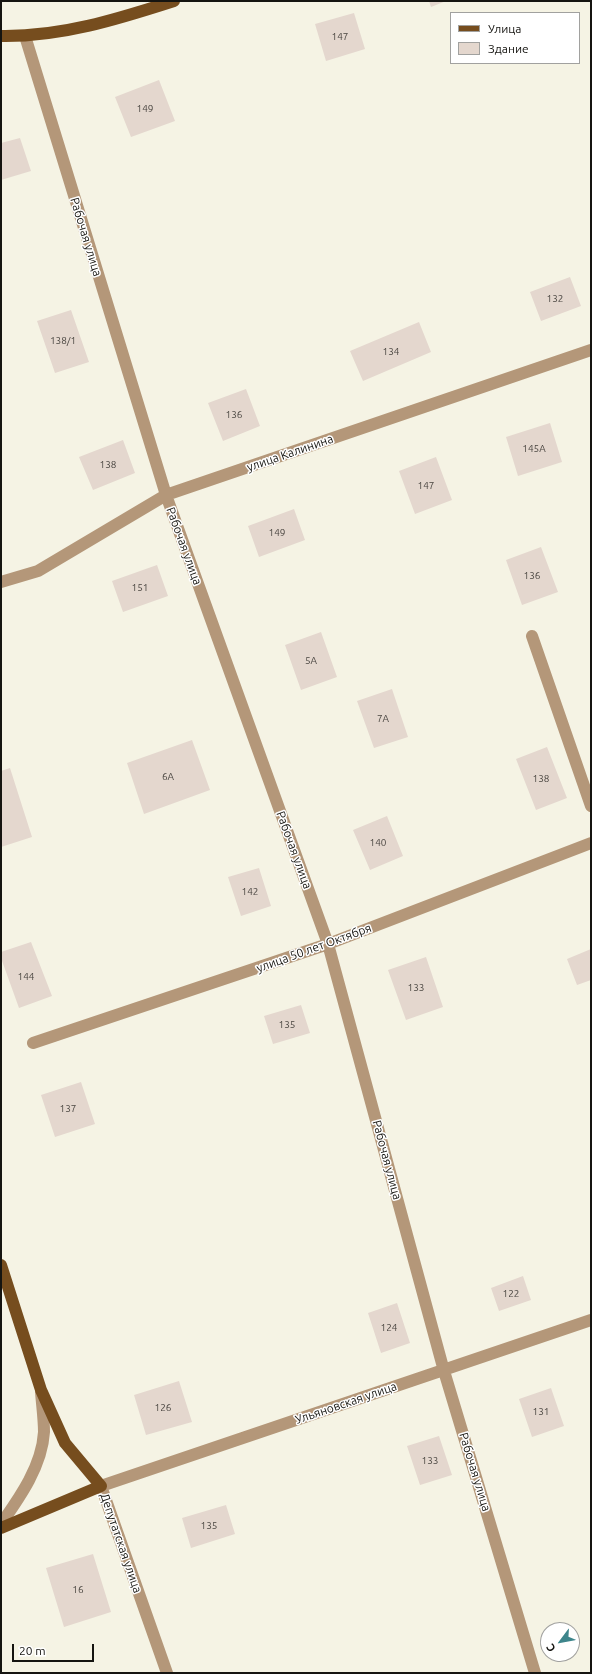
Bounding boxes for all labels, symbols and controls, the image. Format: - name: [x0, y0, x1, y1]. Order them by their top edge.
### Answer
- legend: [450, 12, 580, 64]
- text: Улица: [488, 22, 521, 35]
- house number: 147: [332, 31, 348, 43]
- text: Здание: [488, 42, 529, 55]
- house number: 149: [137, 103, 153, 115]
- street label: Рабочая улица: [67, 196, 105, 278]
- house number: 132: [547, 293, 563, 305]
- house number: 138/1: [50, 335, 76, 347]
- house number: 134: [383, 346, 399, 358]
- house number: 136: [226, 409, 242, 421]
- street label: улица Калинина: [245, 431, 335, 475]
- house number: 145А: [522, 443, 546, 455]
- house number: 138: [100, 459, 116, 471]
- house number: 147: [418, 480, 434, 492]
- street label: Рабочая улица: [163, 505, 205, 587]
- house number: 149: [269, 527, 285, 539]
- house number: 136: [524, 570, 540, 582]
- house number: 151: [132, 582, 148, 594]
- house number: 5А: [305, 655, 317, 667]
- house number: 7А: [377, 713, 389, 725]
- house number: 6А: [162, 771, 174, 783]
- house number: 138: [533, 773, 549, 785]
- street label: Рабочая улица: [273, 809, 315, 891]
- house number: 140: [370, 837, 386, 849]
- house number: 142: [242, 886, 258, 898]
- street label: улица 50 лет Октября: [255, 920, 373, 976]
- house number: 144: [18, 971, 34, 983]
- house number: 133: [408, 982, 424, 994]
- house number: 135: [279, 1019, 295, 1031]
- house number: 137: [60, 1103, 76, 1115]
- street label: Рабочая улица: [369, 1119, 405, 1201]
- house number: 122: [503, 1288, 519, 1300]
- house number: 124: [381, 1322, 397, 1334]
- street label: Ульяновская улица: [293, 1379, 399, 1427]
- house number: 126: [155, 1402, 171, 1414]
- house number: 131: [533, 1406, 549, 1418]
- street label: Рабочая улица: [456, 1431, 494, 1513]
- house number: 133: [422, 1455, 438, 1467]
- street label: Депутатская улица: [97, 1491, 145, 1595]
- house number: 135: [201, 1520, 217, 1532]
- house number: 16: [72, 1584, 84, 1596]
- north arrow: [540, 1622, 580, 1662]
- scale bar: [14, 1636, 96, 1662]
- text: С: [544, 1642, 558, 1654]
- text: 20 m: [19, 1644, 46, 1657]

